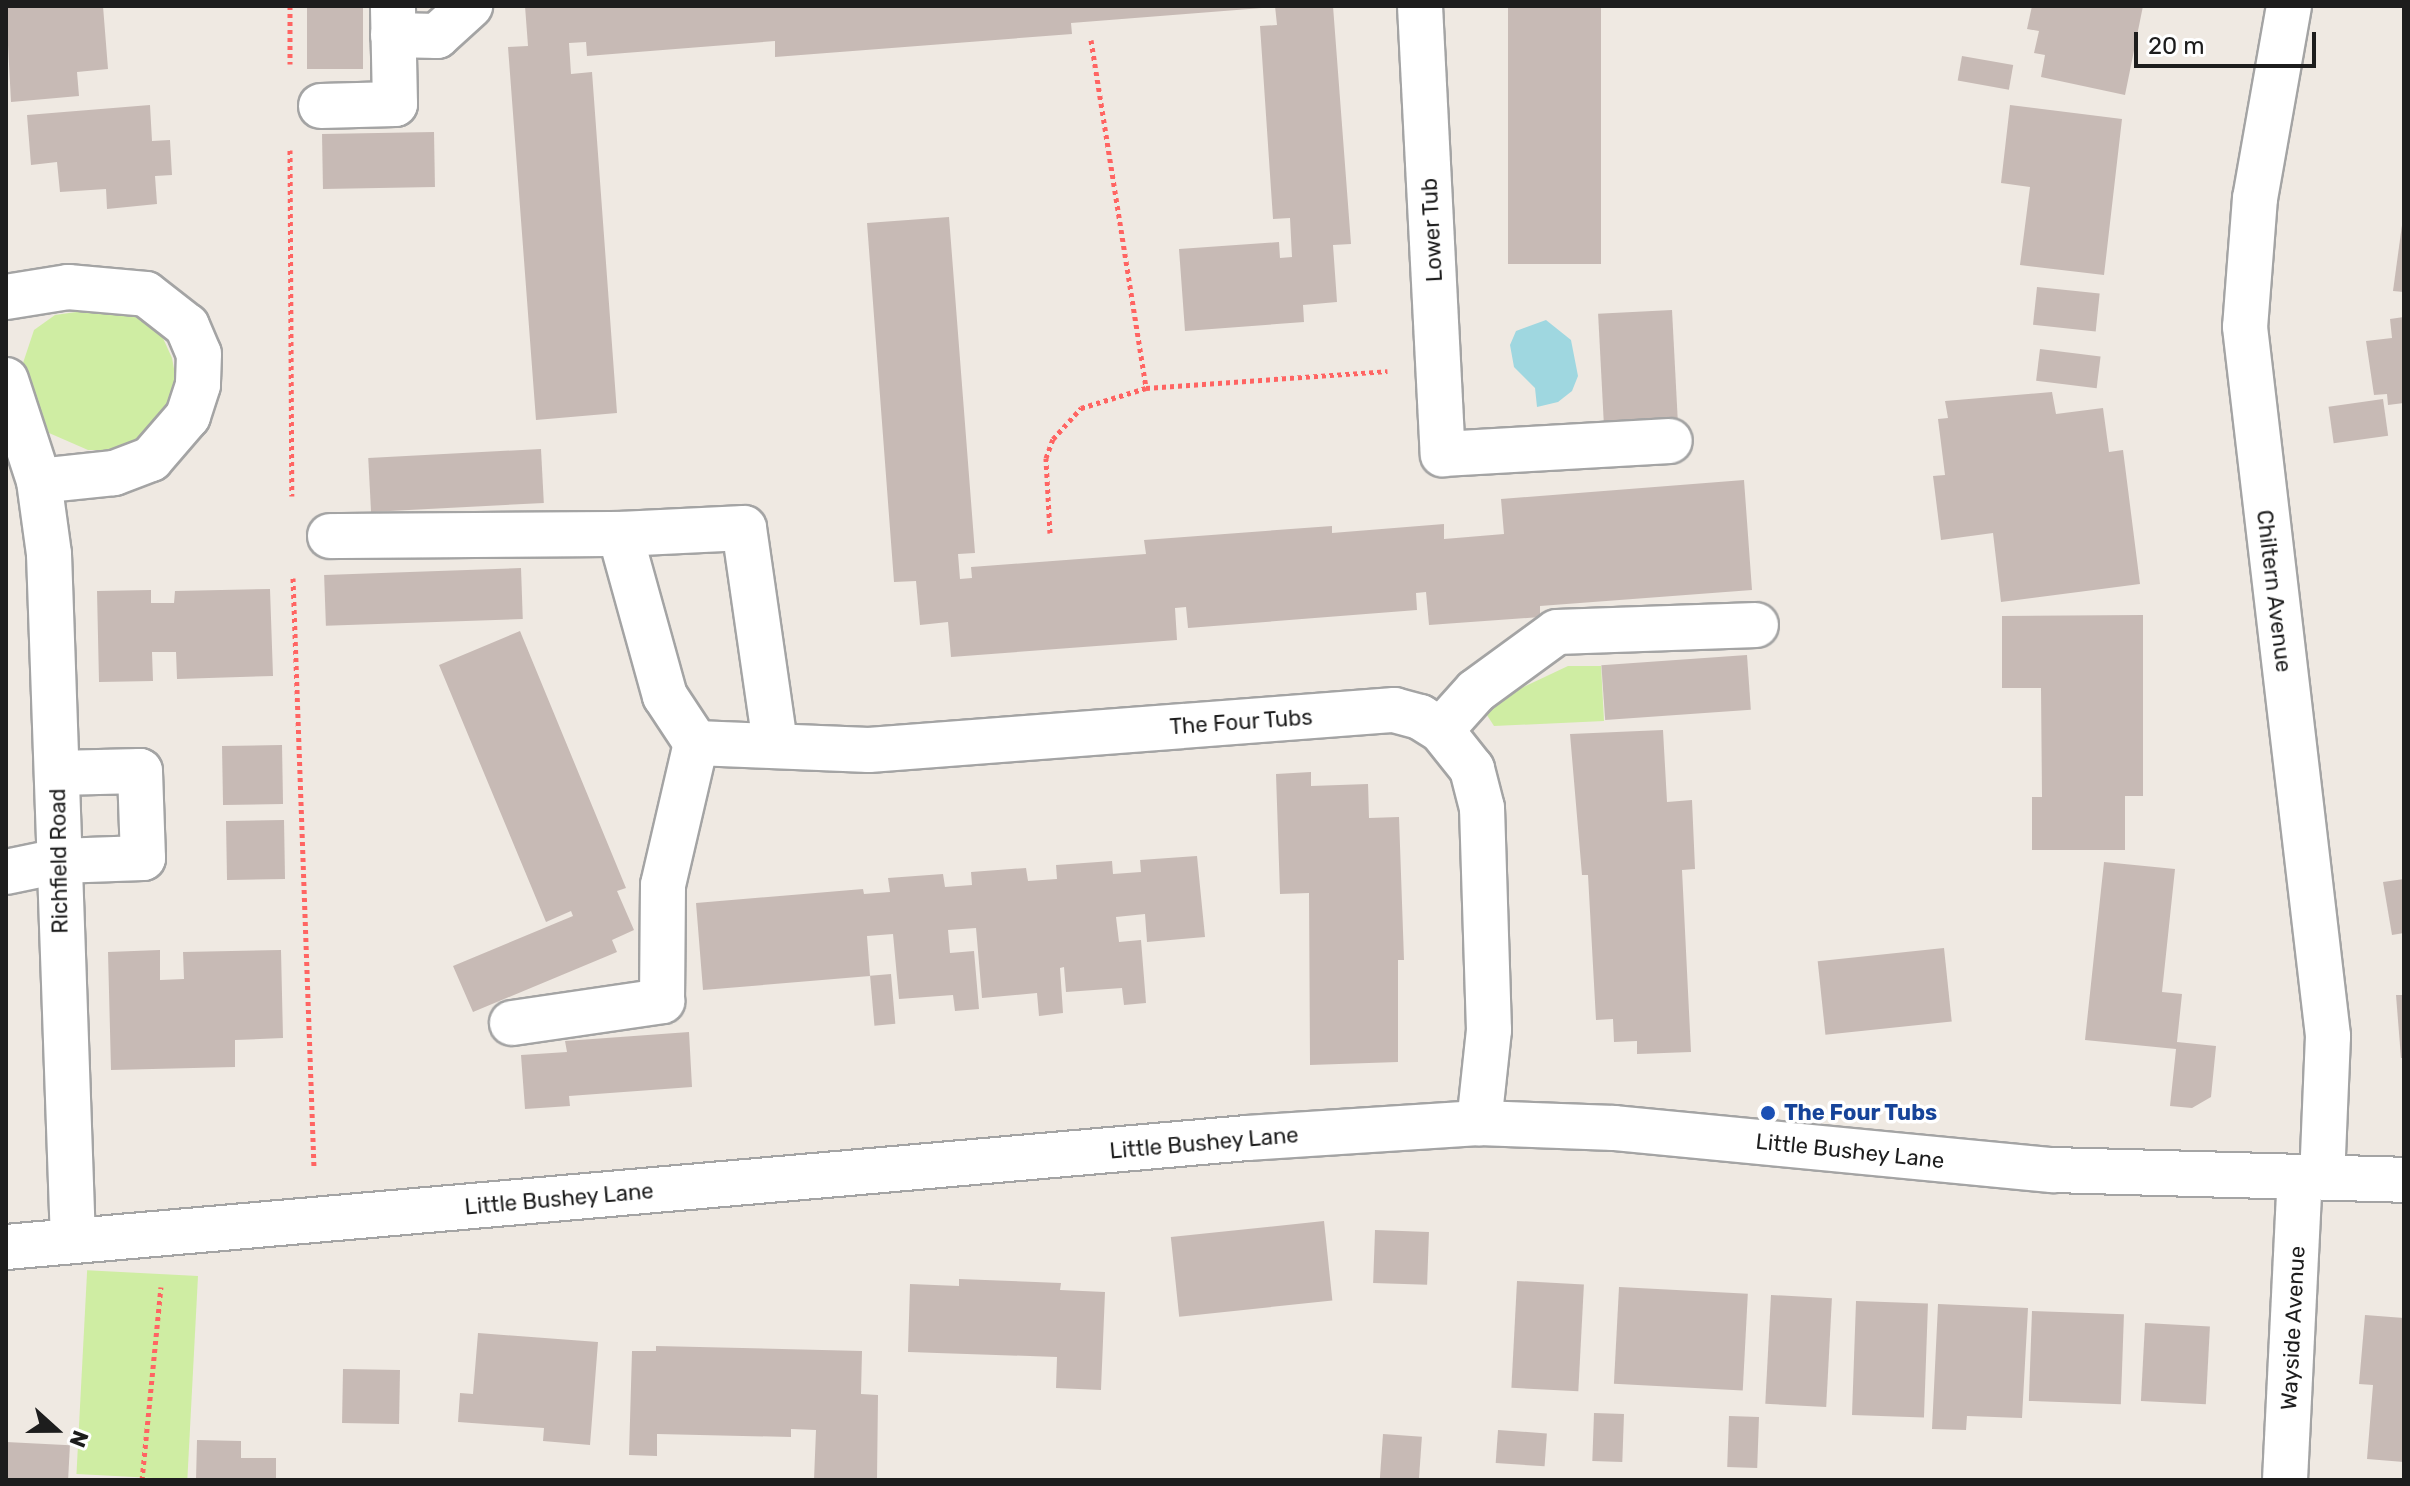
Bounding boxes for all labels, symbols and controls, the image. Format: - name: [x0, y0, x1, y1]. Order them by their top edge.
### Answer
- scale bar: [2138, 16, 2320, 66]
- text: 20 m: [2148, 32, 2205, 60]
- street label: Lower Tub: [1416, 177, 1448, 283]
- street label: Chiltern Avenue: [2251, 508, 2297, 674]
- street label: The Four Tubs: [1168, 704, 1314, 740]
- street label: Richfield Road: [45, 788, 73, 934]
- place label: The Four Tubs: [1784, 1100, 1938, 1126]
- marker: The Four Tubs: [1759, 1104, 1777, 1122]
- street label: Little Bushey Lane: [1108, 1122, 1300, 1164]
- street label: Little Bushey Lane: [1754, 1128, 1946, 1174]
- street label: Little Bushey Lane: [463, 1178, 655, 1220]
- street label: Wayside Avenue: [2275, 1245, 2311, 1411]
- north arrow: [16, 1390, 96, 1470]
- text: N: [63, 1427, 94, 1451]

